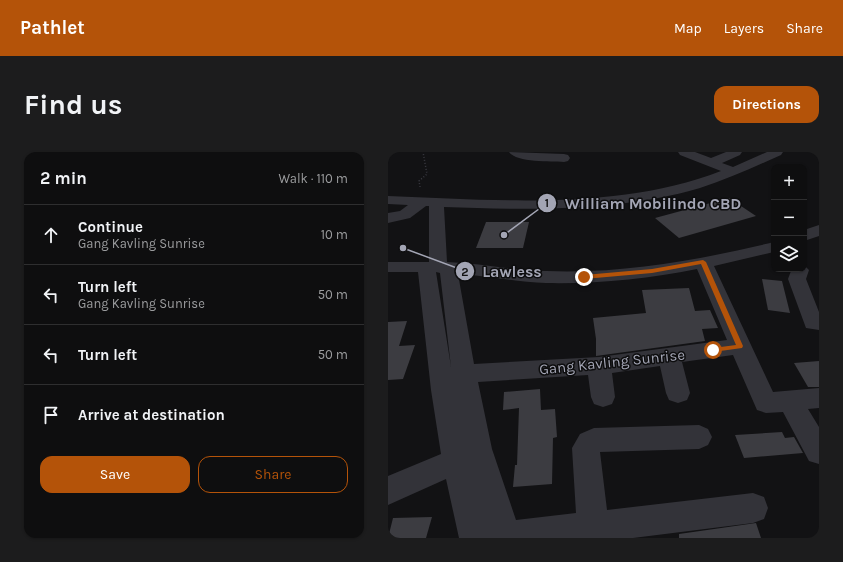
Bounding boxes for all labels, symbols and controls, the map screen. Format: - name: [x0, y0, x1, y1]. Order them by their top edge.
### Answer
- text: Pathlet: [20, 17, 85, 39]
- text: Map: [674, 20, 702, 37]
- text: Layers: [724, 20, 764, 37]
- text: Share: [786, 20, 823, 37]
- button: Directions: [714, 86, 819, 123]
- text: Find us: [24, 88, 123, 121]
- map controls: [771, 164, 807, 272]
- button: +: [771, 164, 807, 200]
- text: 2 min: [40, 168, 87, 188]
- text: Walk · 110 m: [279, 171, 348, 186]
- callout: William Mobilindo CBD: [537, 189, 749, 217]
- text: William Mobilindo CBD: [565, 194, 741, 213]
- text: 1: [545, 196, 549, 210]
- button: −: [771, 200, 807, 236]
- text: Continue: [78, 218, 143, 236]
- icon: ahead: [40, 224, 62, 246]
- text: 10 m: [321, 227, 348, 242]
- text: Gang Kavling Sunrise: [78, 236, 205, 251]
- button: layers: [771, 236, 807, 272]
- callout: Lawless: [455, 257, 550, 285]
- text: Lawless: [482, 262, 542, 281]
- text: 2: [461, 265, 469, 279]
- route end: [575, 268, 593, 286]
- text: Turn left: [78, 278, 137, 296]
- icon: left: [40, 284, 62, 306]
- text: 50 m: [318, 287, 348, 302]
- text: Gang Kavling Sunrise: [78, 296, 205, 311]
- route start: [704, 341, 722, 359]
- icon: left: [40, 344, 62, 366]
- street label: Gang Kavling Sunrise: [538, 345, 686, 379]
- text: Turn left: [78, 346, 137, 364]
- text: 50 m: [318, 347, 348, 362]
- icon: arrive: [40, 404, 62, 426]
- text: Arrive at destination: [78, 406, 225, 424]
- button: Save: [40, 456, 190, 493]
- button: Share: [198, 456, 348, 493]

